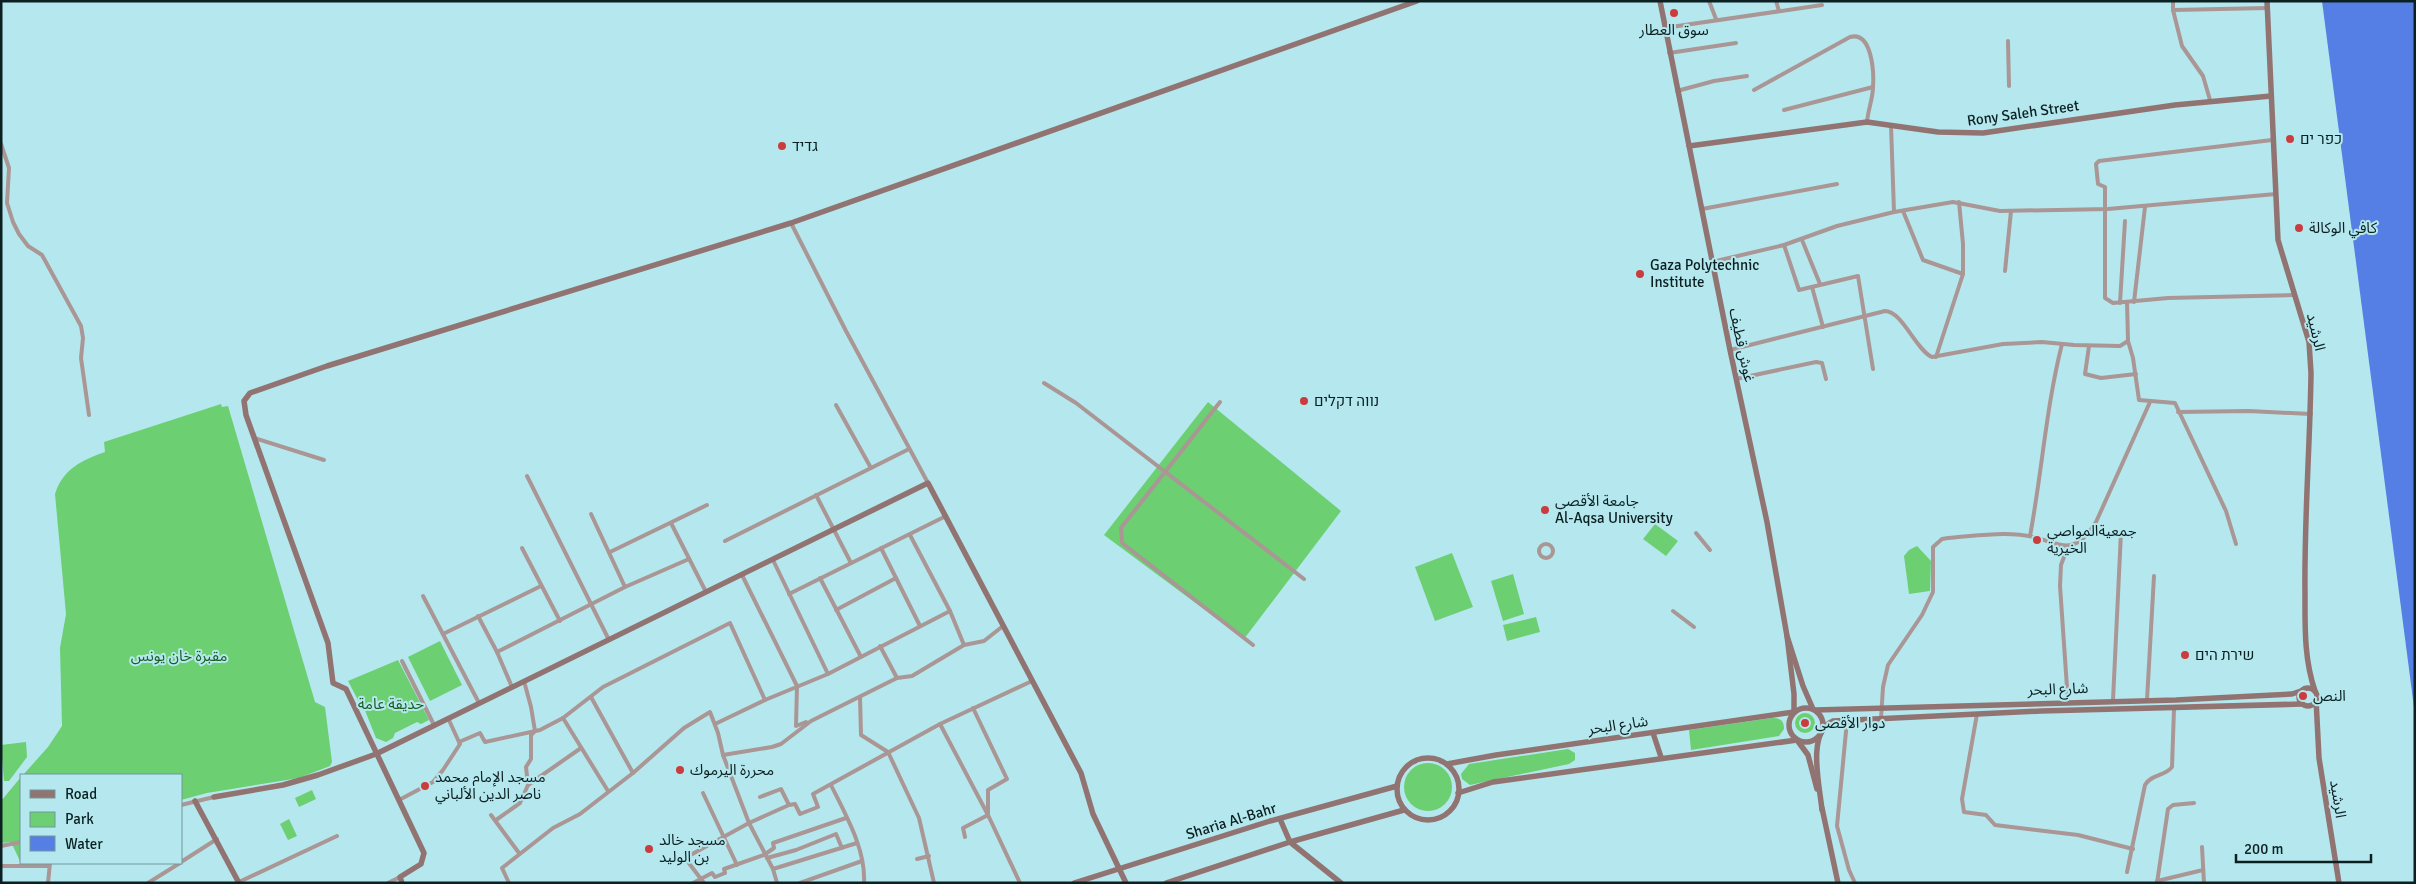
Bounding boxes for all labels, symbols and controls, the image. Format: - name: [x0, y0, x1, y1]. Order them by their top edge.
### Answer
- marker: سوق العطار: [1668, 7, 1680, 19]
- place label: سوق العطار: [1638, 21, 1709, 39]
- street label: Rony Saleh Street: [1966, 96, 2080, 130]
- place label: כפר ים: [2300, 130, 2342, 148]
- marker: כפר ים: [2284, 133, 2296, 145]
- place label: גדיד: [792, 137, 818, 155]
- marker: גדיד: [776, 140, 788, 152]
- place label: كافي الوكالة: [2309, 219, 2378, 239]
- marker: كافي الوكالة: [2293, 222, 2305, 234]
- place label: Gaza Polytechnic Institute: [1650, 256, 1759, 291]
- marker: Gaza Polytechnic Institute: [1634, 268, 1646, 280]
- street label: غوش قطيف: [1725, 306, 1759, 384]
- street label: الرشيد: [2303, 311, 2329, 353]
- place label: נווה דקלים: [1314, 392, 1379, 410]
- marker: נווה דקלים: [1298, 395, 1310, 407]
- place label: جامعة الأقصى Al-Aqsa University: [1555, 492, 1673, 527]
- marker: جامعة الأقصى Al-Aqsa University: [1539, 504, 1551, 516]
- place label: جمعيةالمواصي الخيرية: [2047, 522, 2137, 557]
- marker: جمعيةالمواصي الخيرية: [2031, 534, 2043, 546]
- place label: שירת הים: [2195, 646, 2254, 664]
- park label: مقبرة خان يونس: [131, 647, 227, 665]
- marker: שירת הים: [2179, 649, 2191, 661]
- street label: شارع البحر: [2026, 679, 2089, 702]
- place label: النص: [2313, 687, 2346, 705]
- marker: النص: [2297, 690, 2309, 702]
- park label: حديقة عامة: [358, 695, 424, 713]
- street label: شارع البحر: [1586, 712, 1650, 741]
- place label: دوار الأقصى: [1815, 714, 1886, 732]
- marker: دوار الأقصى: [1799, 717, 1811, 729]
- place label: محررة اليرموك: [690, 761, 774, 779]
- marker: محررة اليرموك: [674, 764, 686, 776]
- place label: مسجد الإمام محمد ناصر الدين الألباني: [435, 768, 546, 805]
- legend: [20, 774, 182, 864]
- street label: الرشيد: [2326, 779, 2350, 819]
- marker: مسجد الإمام محمد ناصر الدين الألباني: [419, 780, 431, 792]
- text: Road: [65, 785, 97, 803]
- street label: Sharia Al-Bahr: [1184, 799, 1279, 843]
- text: Park: [65, 810, 94, 828]
- place label: مسجد خالد بن الوليد: [659, 831, 726, 866]
- scale bar: [2236, 832, 2371, 864]
- text: Water: [65, 835, 103, 853]
- text: 200 m: [2244, 840, 2284, 858]
- marker: مسجد خالد بن الوليد: [643, 843, 655, 855]

